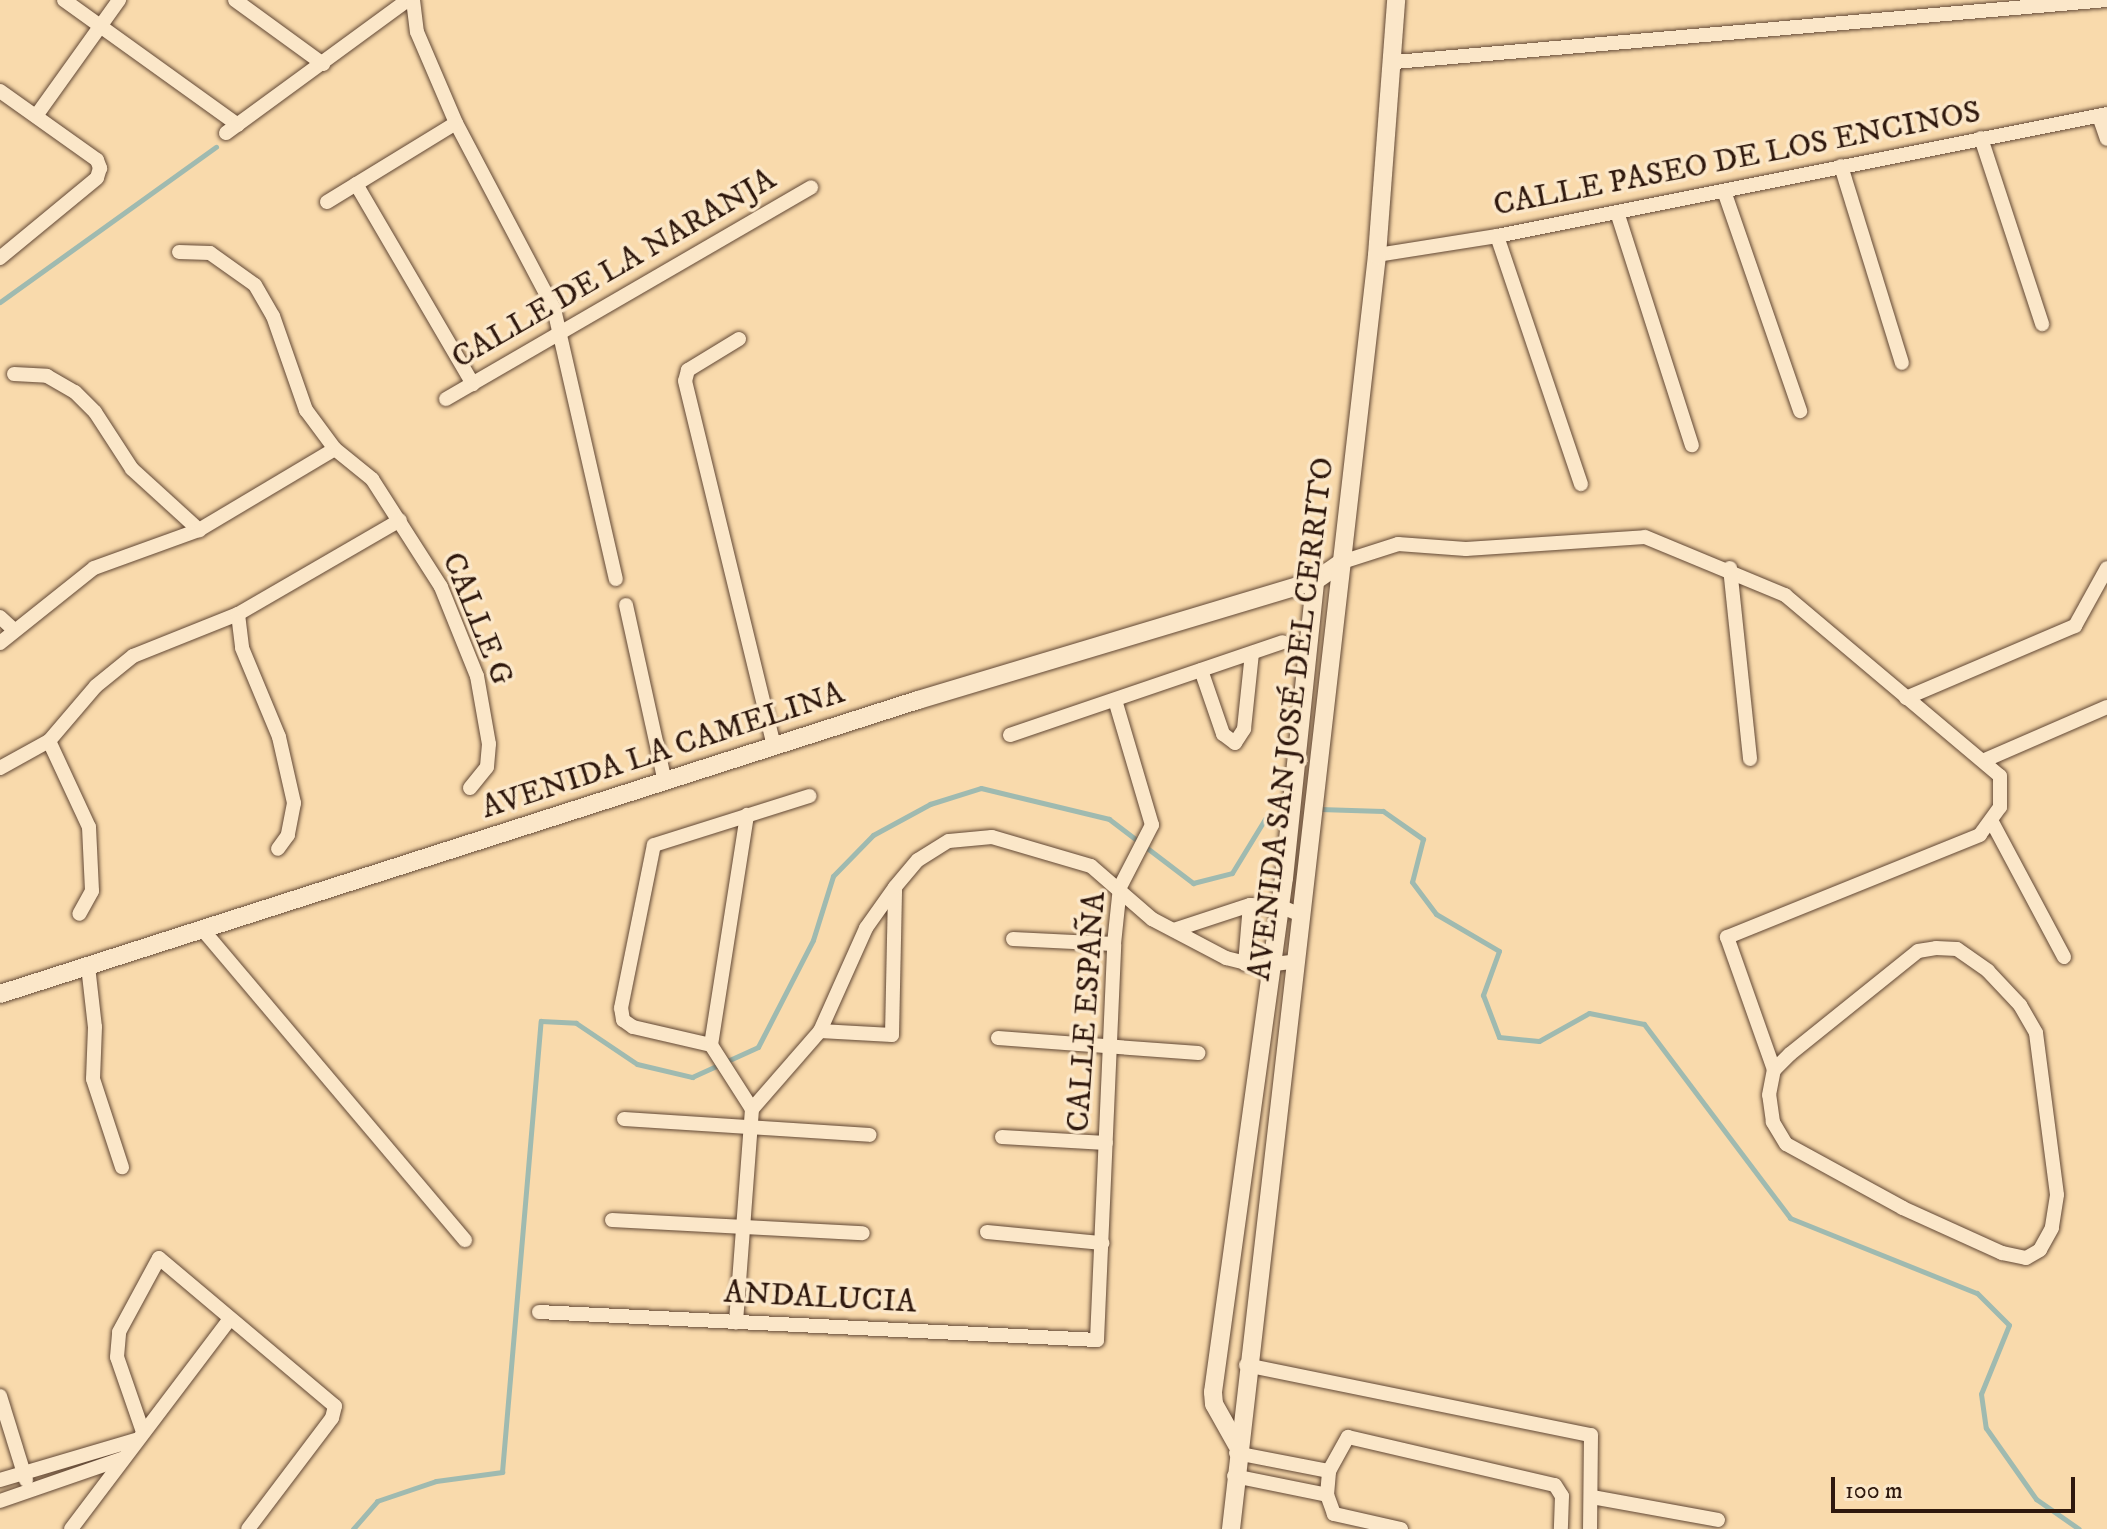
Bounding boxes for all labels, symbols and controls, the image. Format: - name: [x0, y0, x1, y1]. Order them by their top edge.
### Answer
- street label: CALLE PASEO DE LOS ENCINOS: [1490, 93, 1984, 225]
- street label: CALLE DE LA NARANJA: [445, 160, 783, 378]
- street label: AVENIDA SAN JOSÉ DEL CERRITO: [1241, 455, 1343, 983]
- street label: CALLE G: [433, 547, 521, 691]
- street label: AVENIDA LA CAMELINA: [477, 674, 849, 828]
- street label: CALLE ESPAÑA: [1059, 891, 1115, 1133]
- street label: ANDALUCIA: [723, 1274, 917, 1322]
- scale bar: [1835, 1461, 2079, 1511]
- text: 100 m: [1845, 1476, 1903, 1506]

